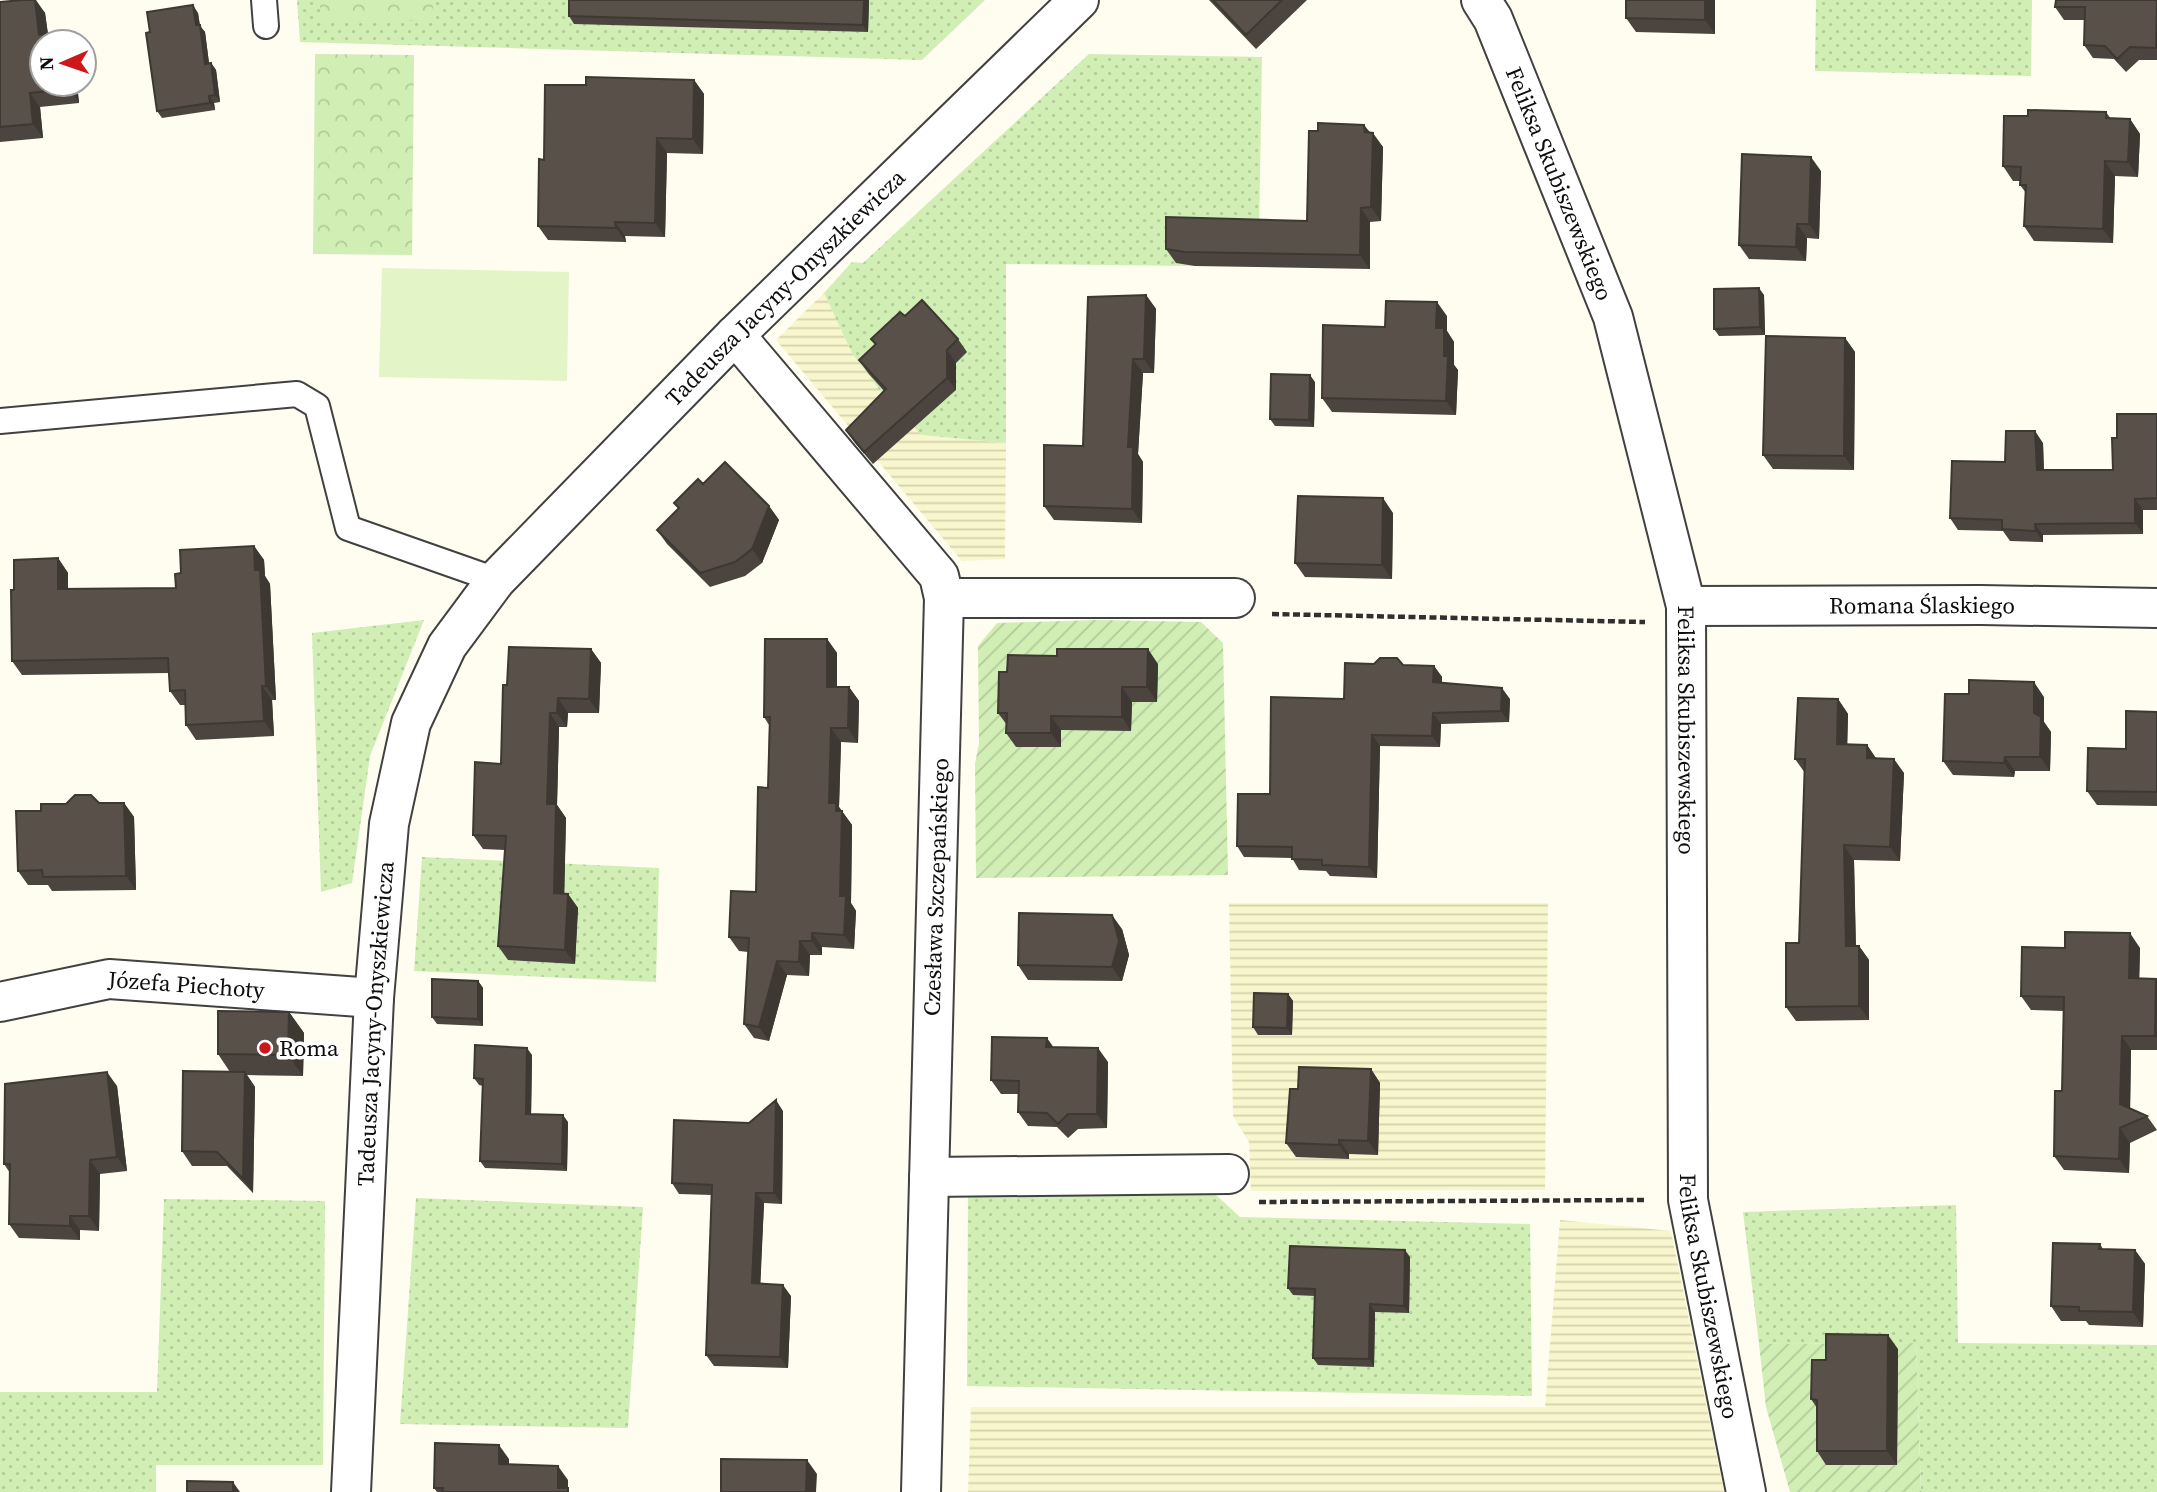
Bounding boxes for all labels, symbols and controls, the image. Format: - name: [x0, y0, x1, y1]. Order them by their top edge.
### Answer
- north arrow: [28, 28, 98, 98]
- text: N: [33, 56, 59, 71]
- street label: Feliksa Skubiszewskiego: [1498, 62, 1621, 305]
- street label: Tadeusza Jacyny-Onyszkiewicza: [658, 162, 912, 413]
- street label: Romana Ślaskiego: [1829, 589, 2015, 622]
- street label: Feliksa Skubiszewskiego: [1670, 605, 1703, 855]
- street label: Czesława Szczepańskiego: [916, 757, 956, 1017]
- street label: Tadeusza Jacyny-Onyszkiewicza: [349, 860, 402, 1187]
- street label: Józefa Piechoty: [106, 963, 266, 1006]
- place label: Roma: [279, 1032, 339, 1064]
- marker: Roma: [257, 1040, 273, 1056]
- street label: Feliksa Skubiszewskiego: [1672, 1173, 1747, 1422]

